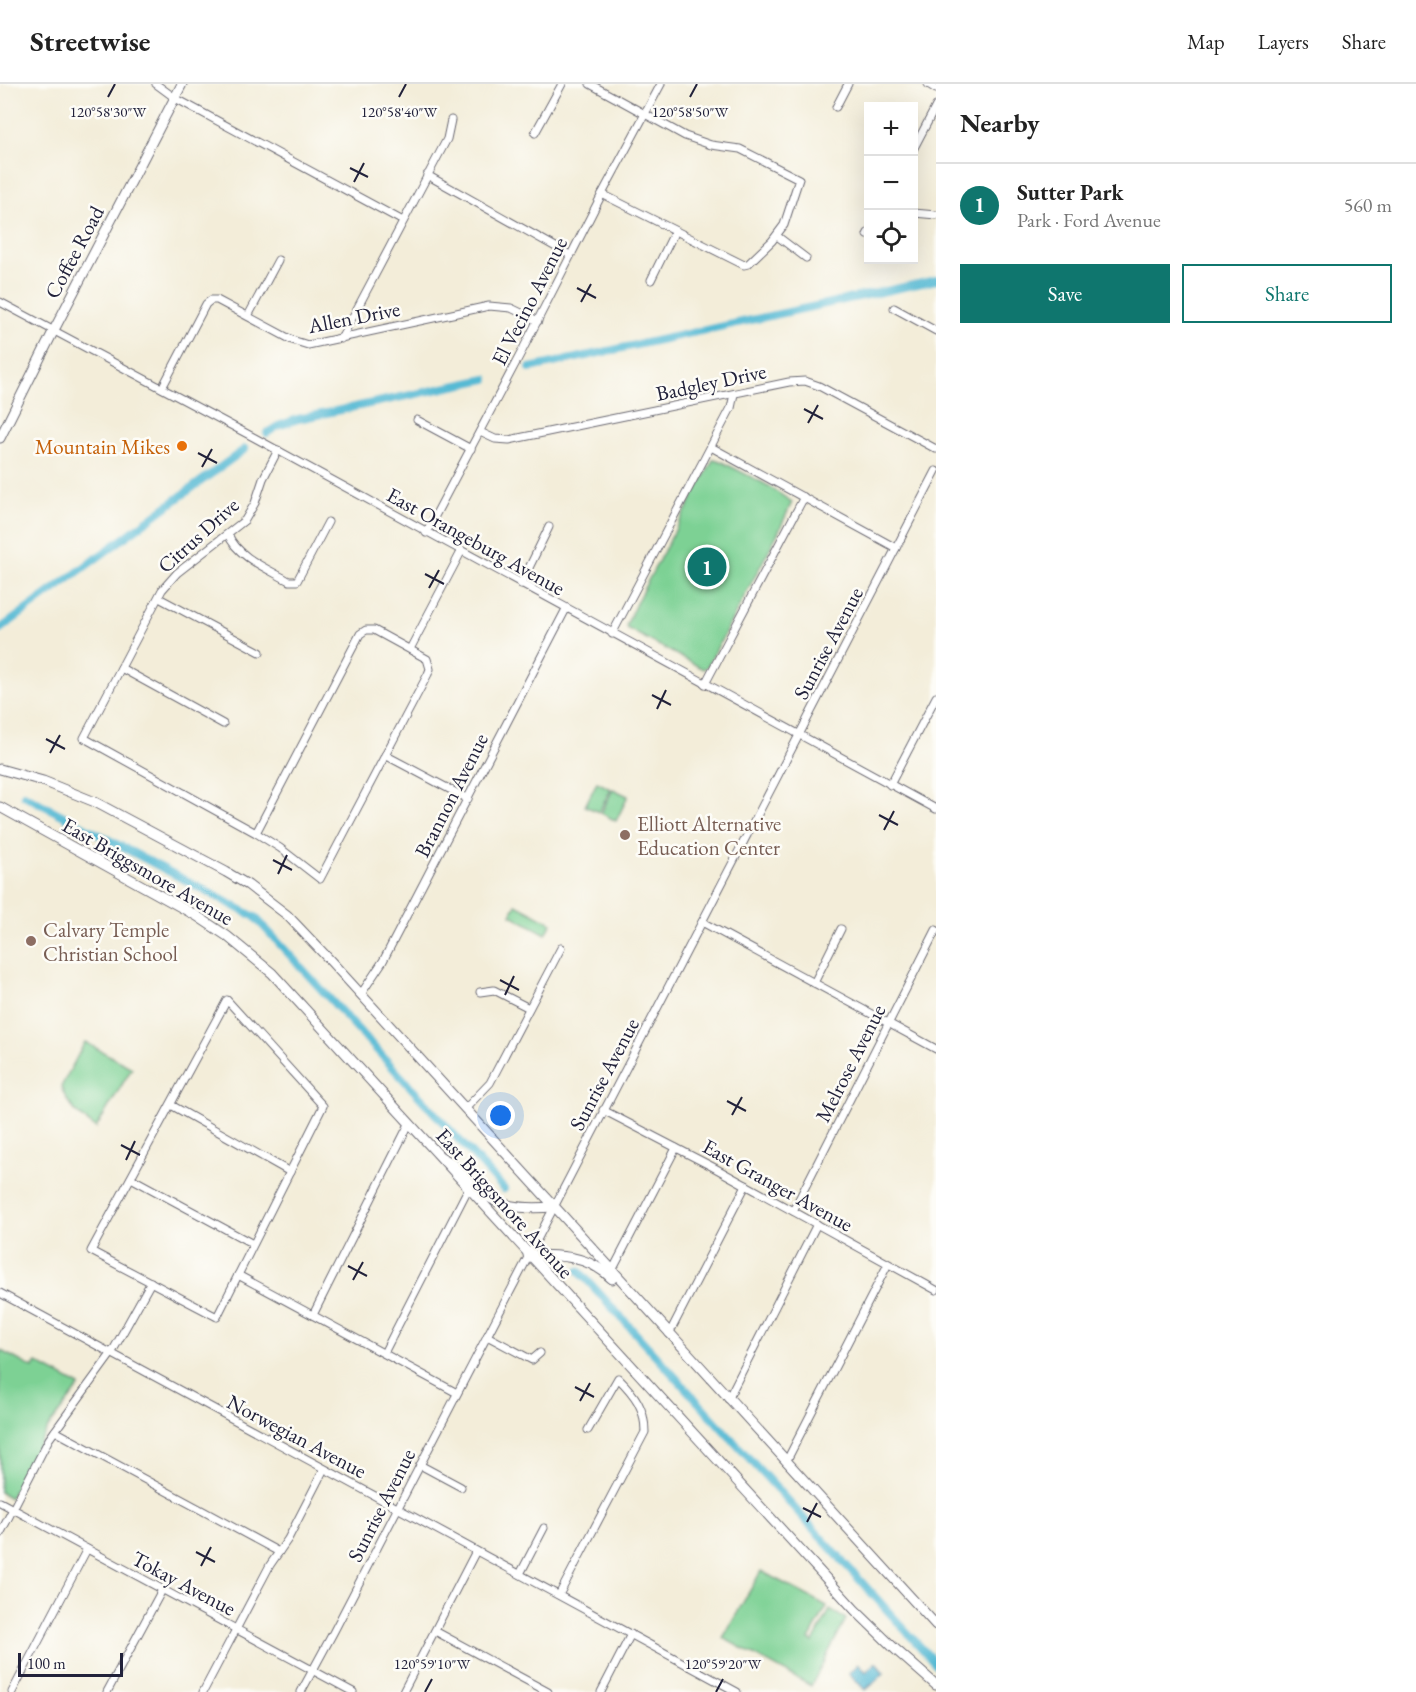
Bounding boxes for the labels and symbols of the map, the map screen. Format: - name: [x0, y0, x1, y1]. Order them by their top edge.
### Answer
- text: 120°58'30"W: [70, 102, 146, 121]
- text: 120°58'40"W: [361, 102, 437, 121]
- text: 120°58'50"W: [652, 102, 728, 121]
- street label: Coffee Road: [38, 201, 110, 303]
- street label: El Vecino Avenue: [485, 232, 573, 370]
- street label: Allen Drive: [305, 295, 402, 339]
- street label: Badgley Drive: [653, 357, 769, 407]
- place label: Mountain Mikes: [35, 433, 170, 460]
- marker: Mountain Mikes: [175, 439, 189, 453]
- street label: East Orangeburg Avenue: [382, 481, 570, 601]
- street label: Citrus Drive: [152, 491, 244, 579]
- pin: 1: [688, 544, 726, 590]
- street label: Sunrise Avenue: [787, 582, 869, 704]
- street label: Brannon Avenue: [408, 728, 494, 862]
- place label: Elliott Alternative Education Center: [637, 810, 781, 861]
- street label: East Briggsmore Avenue: [58, 811, 238, 931]
- marker: Elliott Alternative Education Center: [618, 828, 632, 842]
- place label: Calvary Temple Christian School: [43, 916, 178, 967]
- marker: Calvary Temple Christian School: [24, 934, 38, 948]
- street label: Melrose Avenue: [809, 1000, 891, 1126]
- street label: Sunrise Avenue: [563, 1013, 645, 1135]
- your location: [486, 1101, 515, 1130]
- street label: East Briggsmore Avenue: [430, 1122, 580, 1284]
- street label: East Granger Avenue: [698, 1132, 858, 1238]
- street label: Norwegian Avenue: [223, 1388, 371, 1484]
- street label: Sunrise Avenue: [341, 1444, 421, 1566]
- street label: Tokay Avenue: [127, 1544, 241, 1622]
- scale bar: [18, 1650, 123, 1678]
- text: 120°59'10"W: [394, 1654, 470, 1673]
- text: 120°59'20"W: [685, 1654, 761, 1673]

